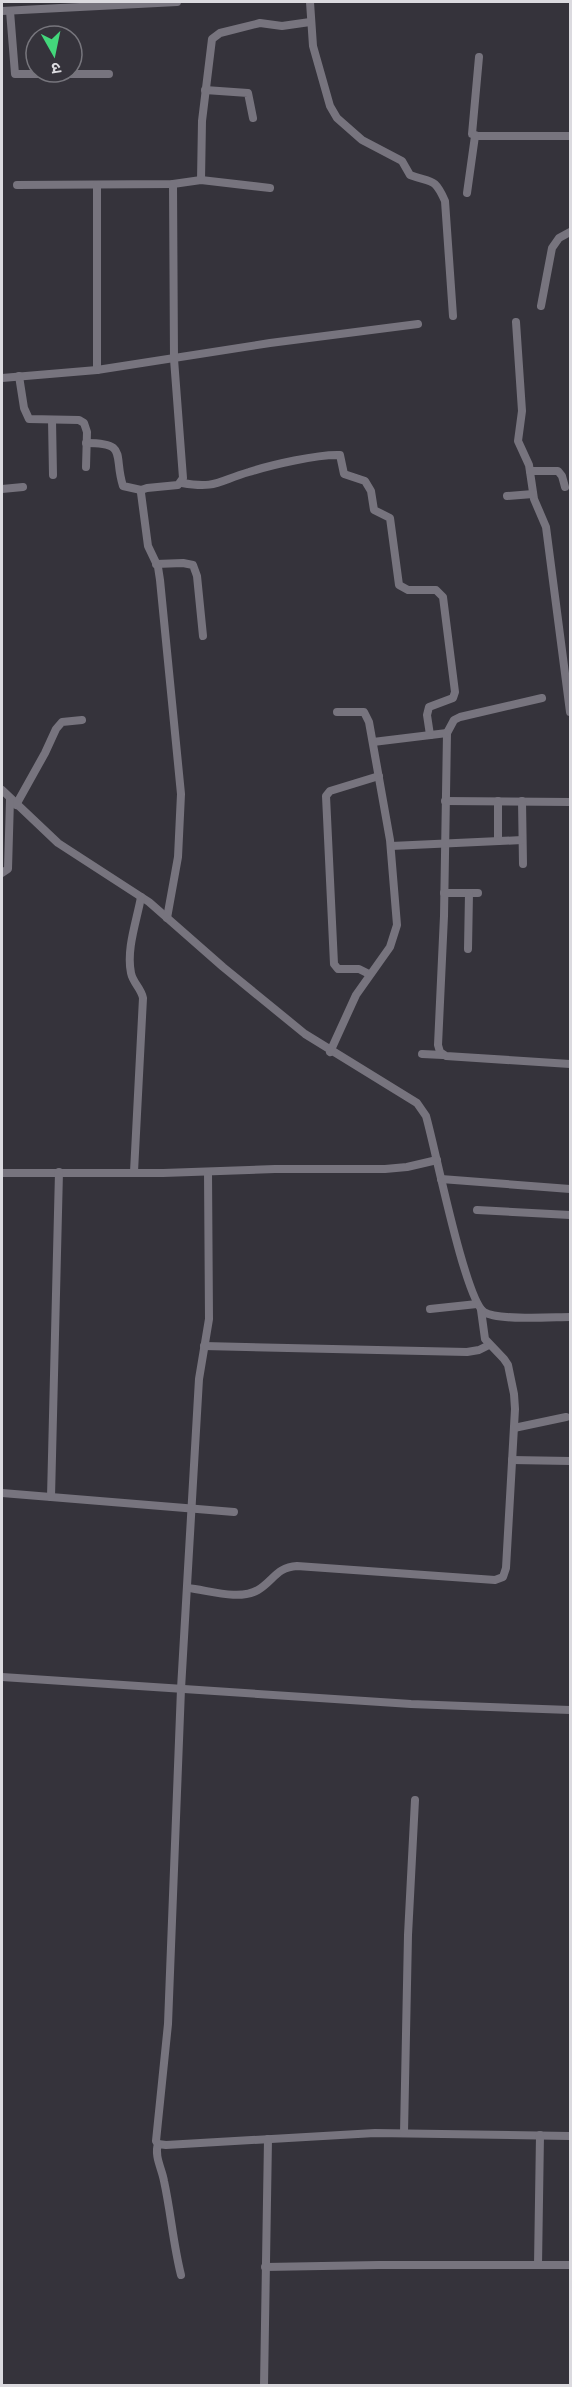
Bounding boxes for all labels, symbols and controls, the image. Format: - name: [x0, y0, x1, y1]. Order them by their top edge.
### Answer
- north arrow: [24, 24, 84, 84]
- text: उ: [50, 58, 62, 79]

